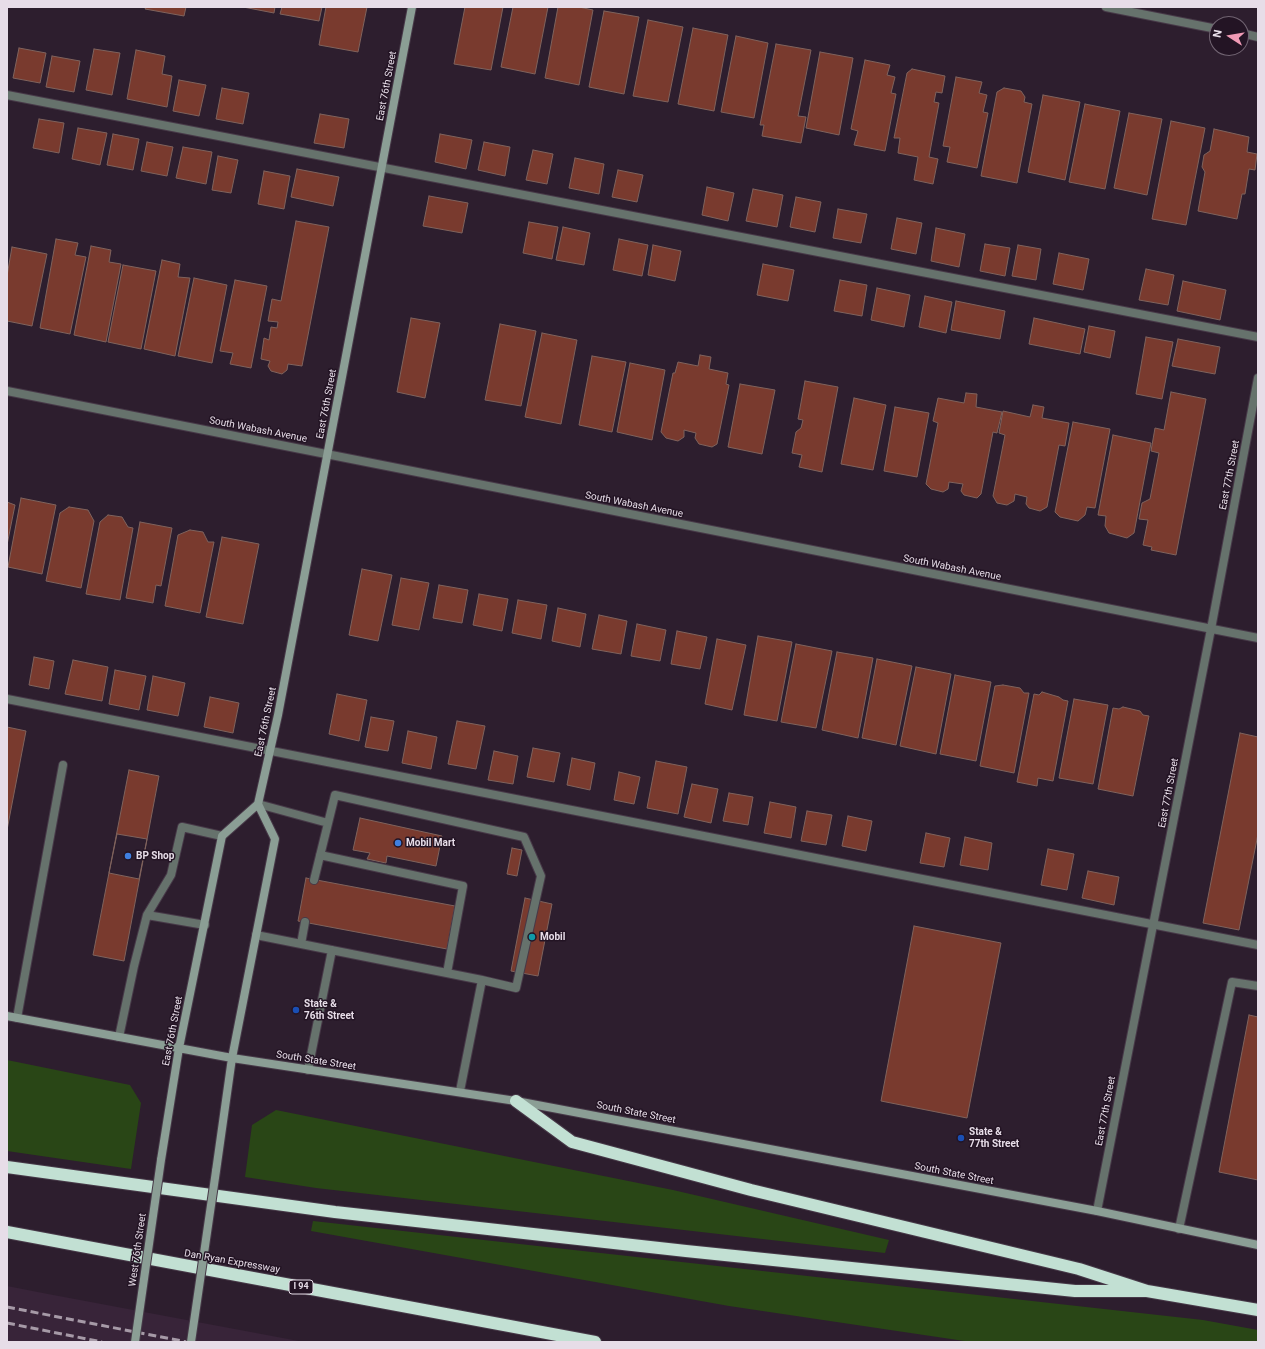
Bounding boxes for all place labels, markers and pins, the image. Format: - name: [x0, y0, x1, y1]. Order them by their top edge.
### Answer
- place label: Mobil Mart: [406, 837, 455, 849]
- marker: Mobil Mart: [393, 838, 403, 848]
- place label: BP Shop: [136, 850, 174, 862]
- marker: BP Shop: [123, 851, 133, 861]
- place label: Mobil: [540, 931, 565, 943]
- marker: Mobil: [527, 932, 537, 942]
- place label: State & 76th Street: [304, 998, 354, 1022]
- marker: State & 76th Street: [291, 1005, 301, 1015]
- place label: State & 77th Street: [969, 1126, 1019, 1150]
- marker: State & 77th Street: [956, 1133, 966, 1143]

